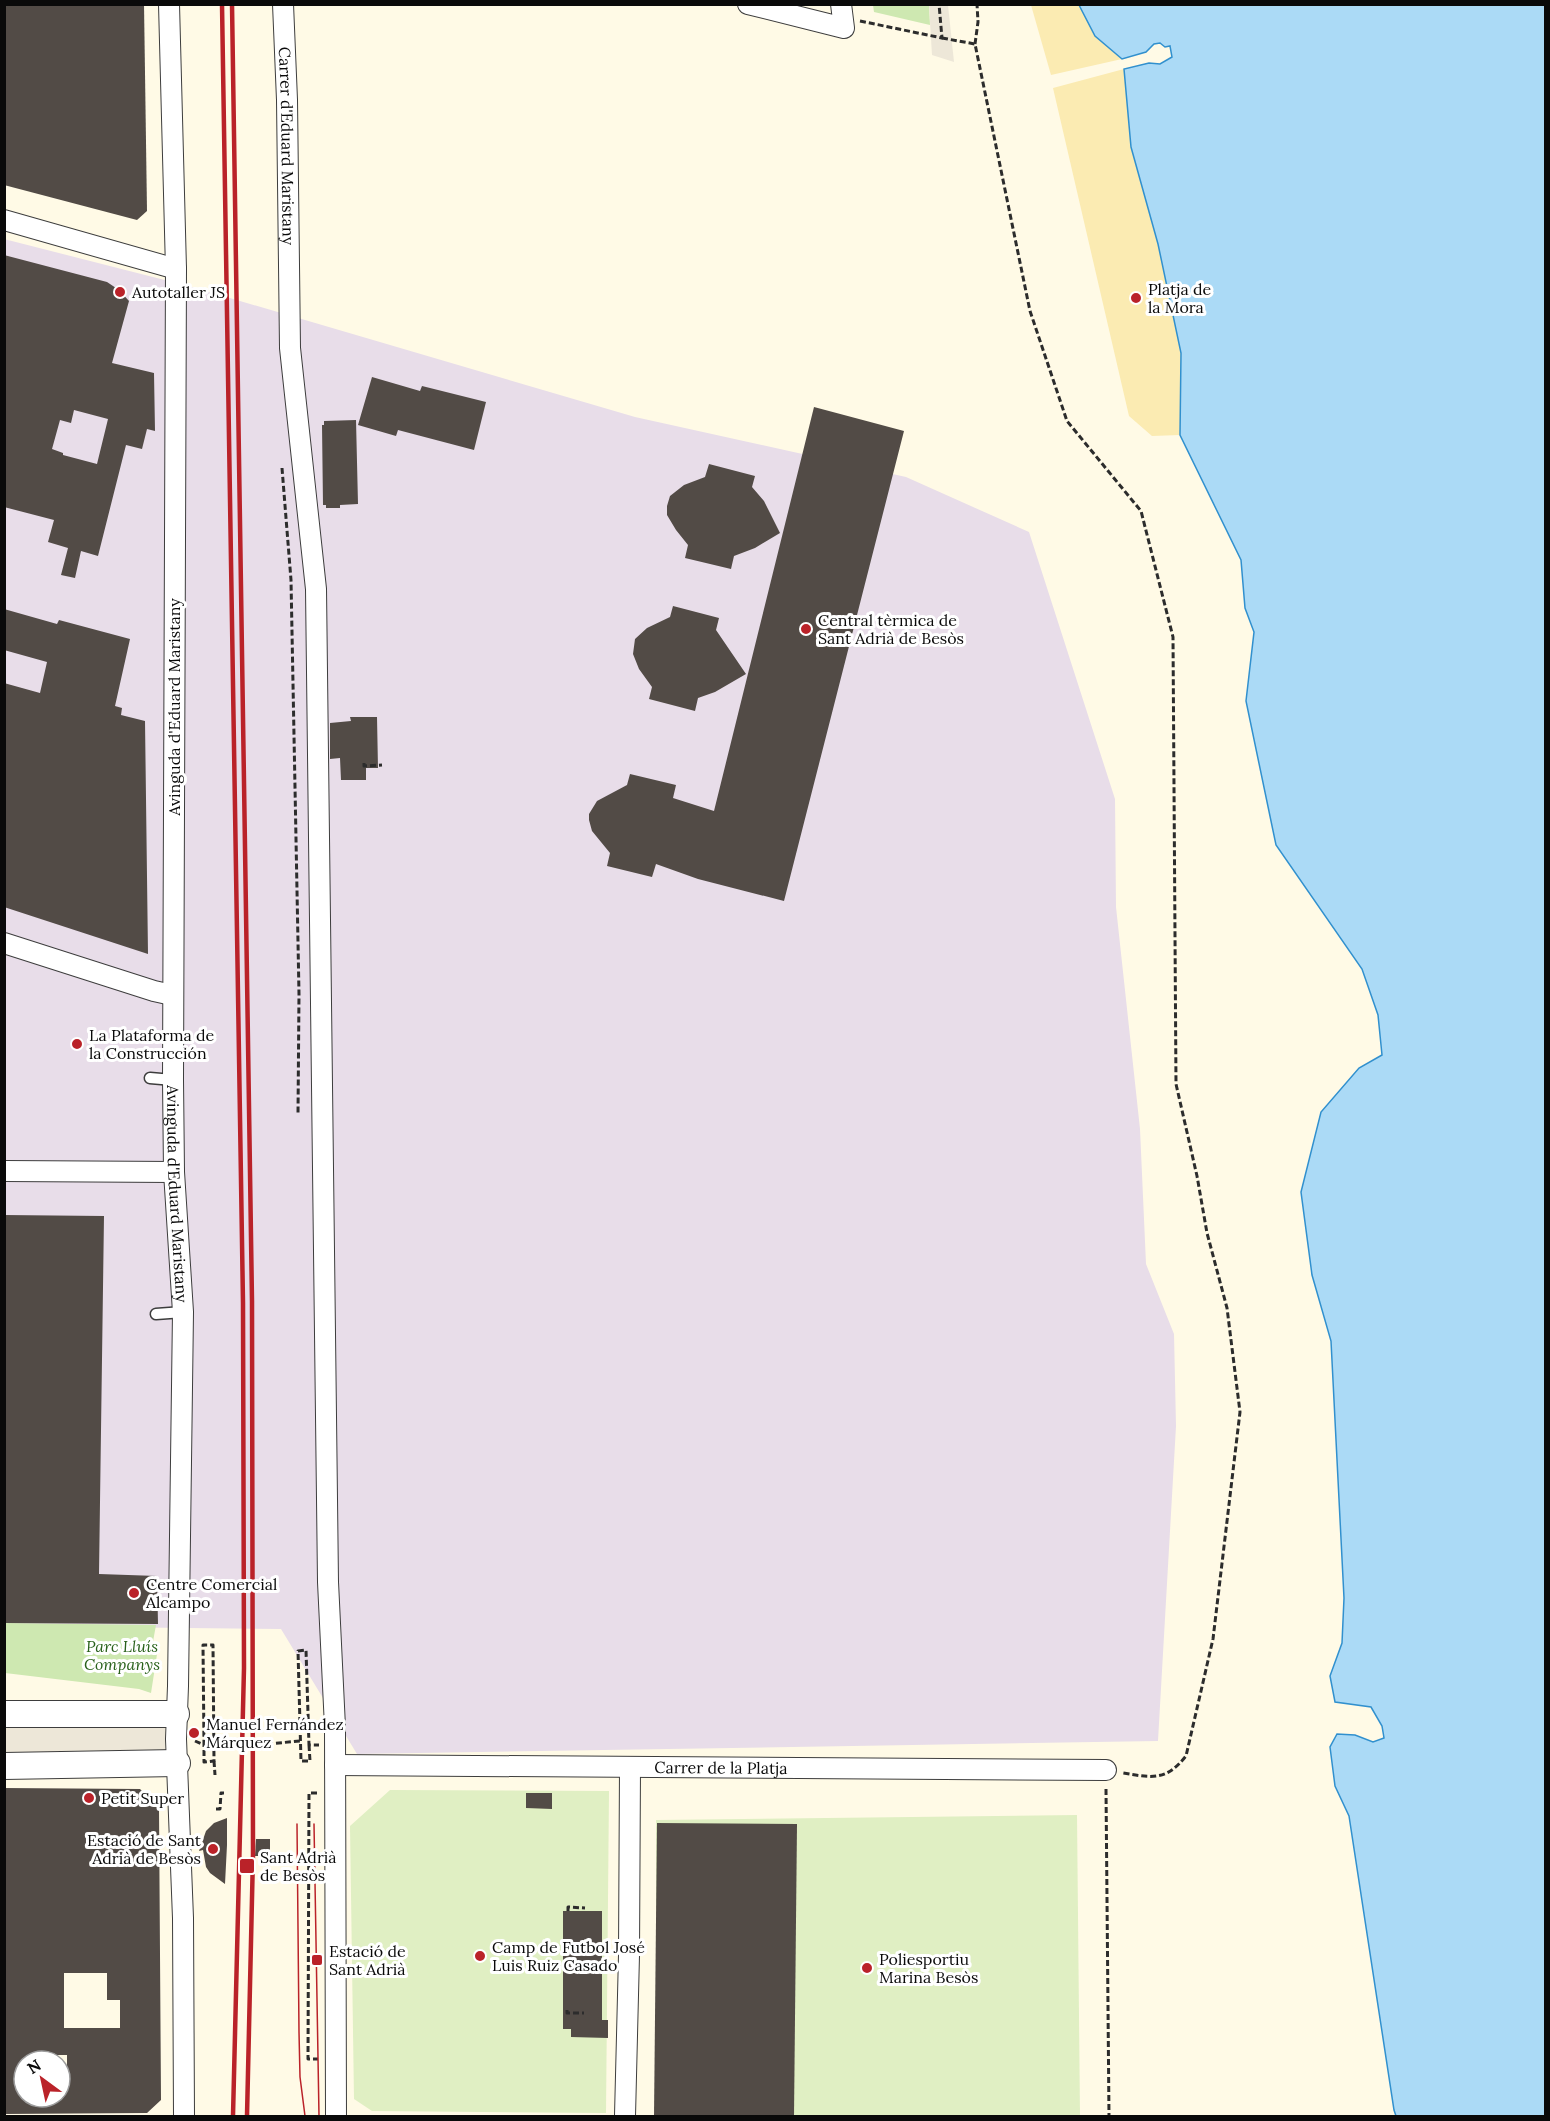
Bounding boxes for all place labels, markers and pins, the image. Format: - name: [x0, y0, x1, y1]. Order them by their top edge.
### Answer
- place label: Platja de la Mora: [1148, 279, 1211, 317]
- place label: Autotaller JS: [131, 282, 225, 302]
- marker: Autotaller JS: [113, 285, 127, 299]
- marker: Platja de la Mora: [1129, 291, 1143, 305]
- place label: Central tèrmica de Sant Adrià de Besòs: [818, 610, 964, 648]
- marker: Central tèrmica de Sant Adrià de Besòs: [799, 622, 813, 636]
- place label: La Plataforma de la Construcción: [89, 1025, 215, 1063]
- marker: La Plataforma de la Construcción: [70, 1037, 84, 1051]
- place label: Centre Comercial Alcampo: [145, 1574, 277, 1612]
- marker: Centre Comercial Alcampo: [127, 1586, 141, 1600]
- place label: Manuel Fernández Márquez: [206, 1714, 344, 1752]
- marker: Manuel Fernández Márquez: [187, 1726, 201, 1740]
- place label: Petit Super: [101, 1788, 184, 1808]
- marker: Petit Super: [82, 1791, 96, 1805]
- place label: Estació de Sant Adrià de Besòs: [87, 1830, 202, 1868]
- marker: Estació de Sant Adrià de Besòs: [206, 1842, 220, 1856]
- place label: Sant Adrià de Besòs: [260, 1847, 337, 1885]
- marker: Sant Adrià de Besòs: [238, 1857, 256, 1875]
- place label: Camp de Futbol José Luis Ruiz Casado: [492, 1937, 645, 1975]
- place label: Estació de Sant Adrià: [329, 1941, 406, 1979]
- marker: Camp de Futbol José Luis Ruiz Casado: [473, 1949, 487, 1963]
- place label: Poliesportiu Marina Besòs: [879, 1949, 978, 1987]
- marker: Estació de Sant Adrià: [310, 1953, 324, 1967]
- marker: Poliesportiu Marina Besòs: [860, 1961, 874, 1975]

